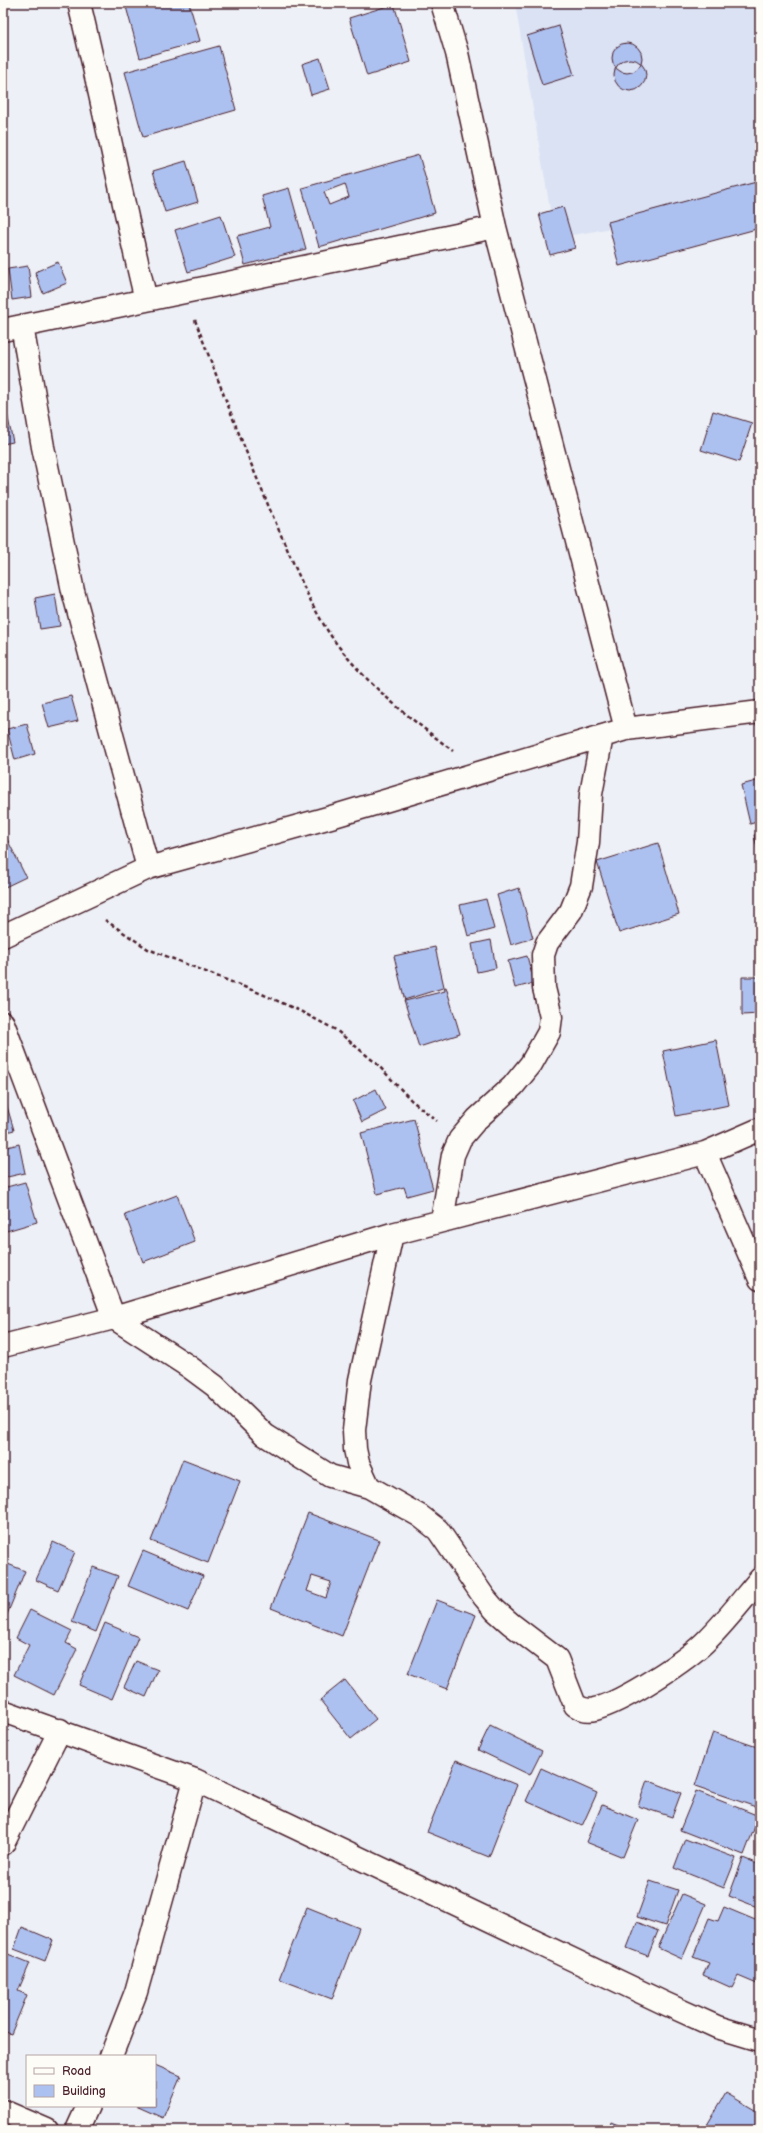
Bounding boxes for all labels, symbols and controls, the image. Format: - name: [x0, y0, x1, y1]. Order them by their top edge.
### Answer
- legend: [26, 2055, 156, 2107]
- text: Road: [62, 2064, 91, 2079]
- text: Building: [62, 2084, 106, 2099]

